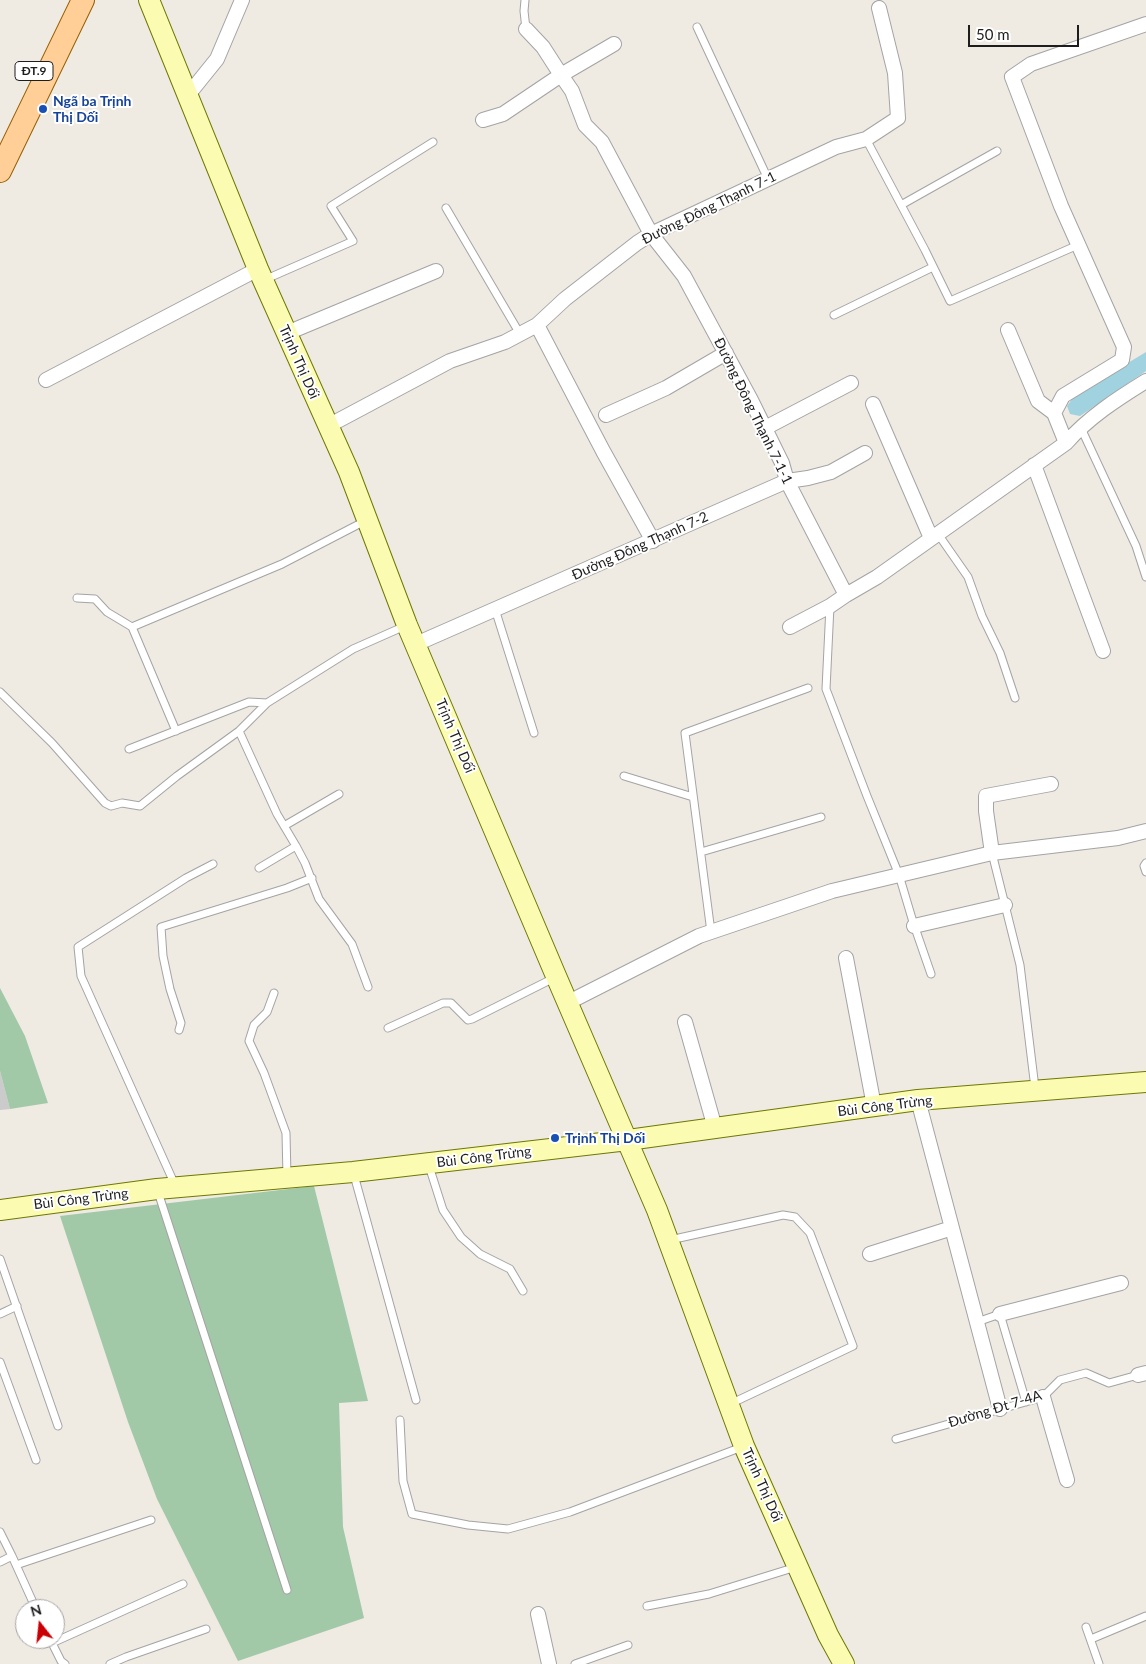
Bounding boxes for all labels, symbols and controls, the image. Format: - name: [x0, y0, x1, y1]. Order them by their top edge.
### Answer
- scale bar: [971, 15, 1082, 47]
- text: 50 m: [976, 25, 1010, 43]
- road number: ĐT.9: [15, 61, 53, 80]
- place label: Ngã ba Trịnh Thị Dối: [53, 93, 131, 125]
- marker: Ngã ba Trịnh Thị Dối: [37, 103, 49, 115]
- street label: Đường Đông Thạnh 7-1: [639, 168, 779, 248]
- street label: Trịnh Thị Dối: [275, 322, 323, 402]
- street label: Đường Đông Thạnh 7-1-1: [710, 335, 796, 487]
- street label: Đường Đông Thạnh 7-2: [569, 508, 711, 584]
- street label: Trịnh Thị Dối: [432, 696, 478, 776]
- street label: Bùi Công Trừng: [837, 1092, 933, 1120]
- place label: Trịnh Thị Dối: [565, 1130, 645, 1146]
- marker: Trịnh Thị Dối: [549, 1132, 561, 1144]
- street label: Bùi Công Trừng: [436, 1143, 532, 1171]
- street label: Bùi Công Trừng: [33, 1185, 129, 1213]
- street label: Đường Đt 7-4A: [946, 1387, 1044, 1431]
- street label: Trịnh Thị Dối: [738, 1445, 786, 1525]
- north arrow: [15, 1599, 65, 1649]
- text: N: [28, 1600, 44, 1620]

